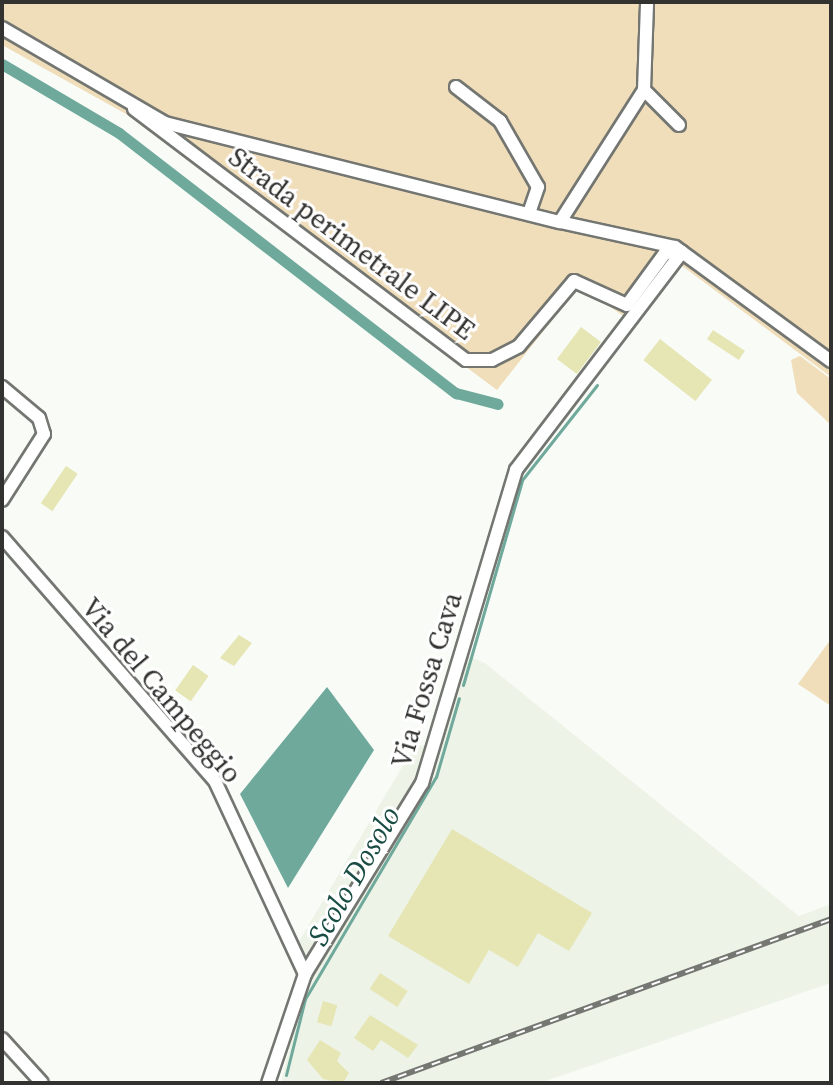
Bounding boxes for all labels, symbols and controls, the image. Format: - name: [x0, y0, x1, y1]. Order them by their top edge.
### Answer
- street label: Strada perimetrale LIPE: [222, 140, 482, 346]
- street label: Via Fossa Cava: [383, 588, 469, 772]
- street label: Via del Campeggio: [75, 591, 249, 789]
- water label: Scolo Dosolo: [300, 800, 408, 952]

